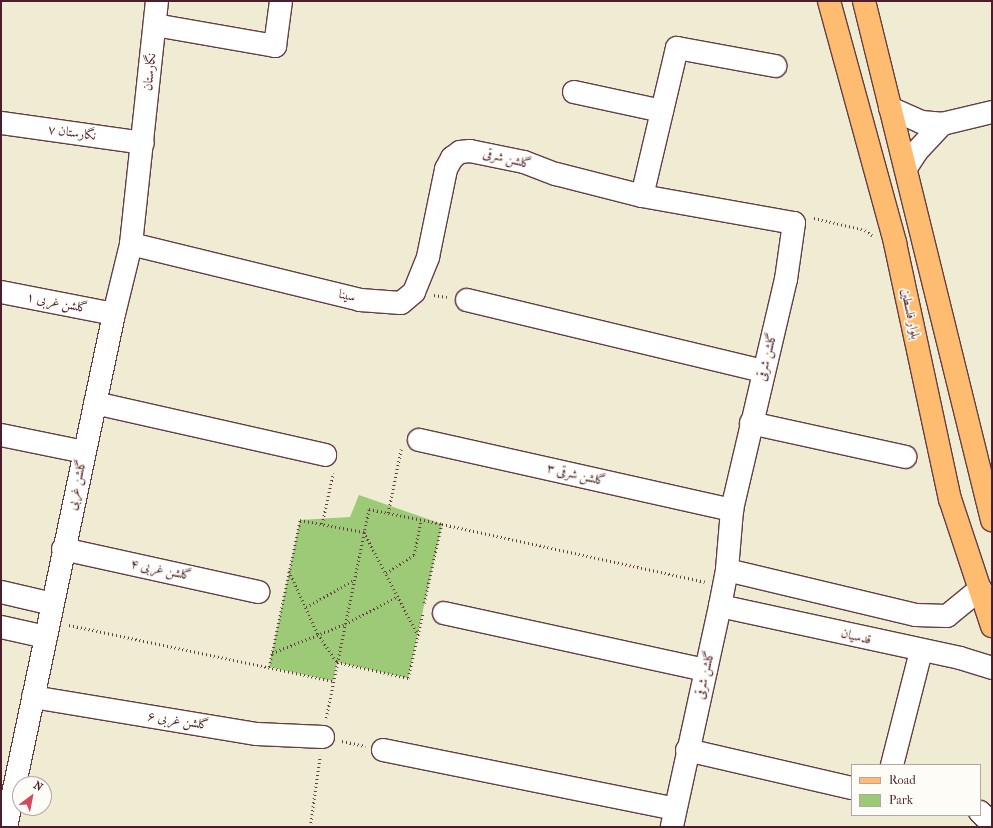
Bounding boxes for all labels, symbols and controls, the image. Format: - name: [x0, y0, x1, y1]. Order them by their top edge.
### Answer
- street label: نگارستان: [140, 52, 160, 92]
- street label: نگارستان ۷: [47, 122, 97, 144]
- street label: گلشن شرقی: [481, 145, 533, 173]
- street label: سینا: [337, 287, 357, 305]
- street label: بلوار فلسطین: [897, 287, 923, 341]
- street label: گلشن غربی ۱: [25, 289, 89, 317]
- street label: گلشن شرقی: [753, 331, 781, 383]
- street label: گلشن غربی: [64, 458, 90, 512]
- street label: گلشن شرقی ۳: [545, 461, 607, 489]
- street label: گلشن غربی ۴: [129, 556, 193, 584]
- street label: قدسیان: [839, 626, 873, 648]
- street label: گلشن شرقی: [692, 649, 718, 701]
- street label: گلشن غربی ۶: [146, 708, 210, 734]
- legend: [851, 764, 981, 816]
- text: Road: [889, 773, 916, 787]
- north arrow: [12, 776, 52, 816]
- text: N: [31, 779, 45, 794]
- text: Park: [889, 793, 913, 807]

